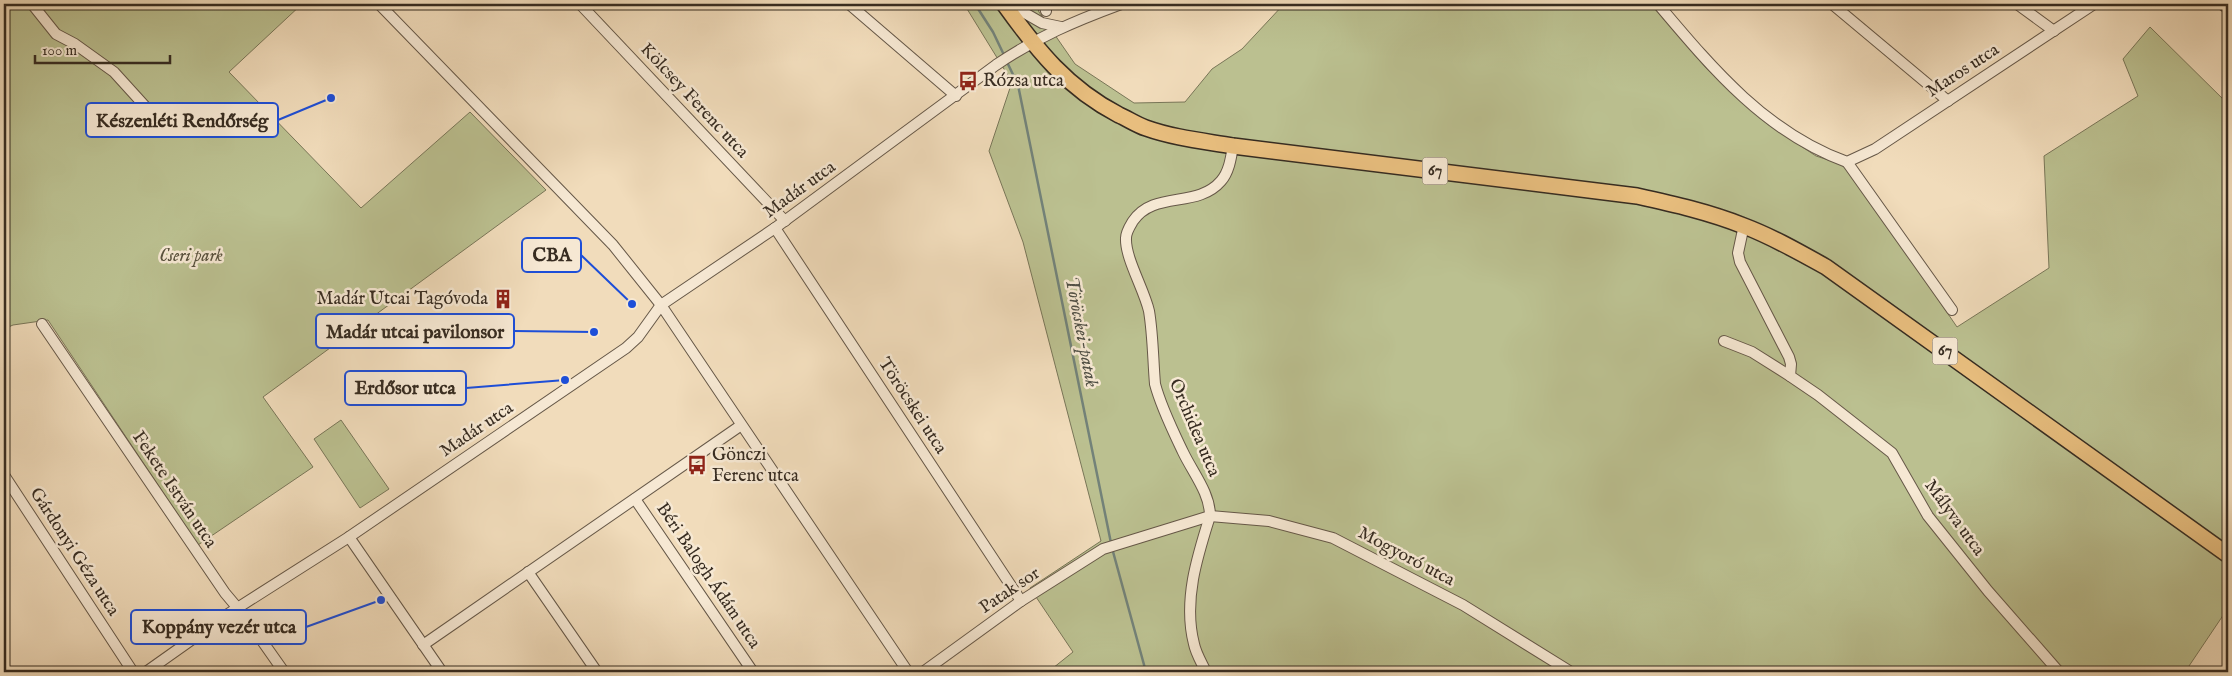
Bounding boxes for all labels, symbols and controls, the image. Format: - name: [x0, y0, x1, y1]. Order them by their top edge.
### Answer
- scale bar: [35, 32, 170, 64]
- street label: Kölcsey Ferenc utca: [635, 39, 753, 164]
- street label: Maros utca: [1922, 39, 2004, 103]
- text: 100 m: [42, 41, 78, 60]
- bus stop icon: Rózsa utca: [957, 70, 979, 92]
- place label: Rózsa utca: [983, 70, 1064, 93]
- callout: Készenléti Rendőrség: [86, 103, 278, 137]
- text: Készenléti Rendőrség: [96, 110, 269, 134]
- street label: Madár utca: [759, 156, 841, 224]
- road number: 67: [1422, 158, 1448, 185]
- callout: CBA: [522, 238, 581, 272]
- text: CBA: [533, 244, 573, 268]
- park label: Cseri park: [159, 245, 223, 268]
- water label: Töröcskei-patak: [1059, 275, 1104, 390]
- place label: Madár Utcai Tagóvoda: [316, 288, 488, 311]
- building icon: Madár Utcai Tagóvoda: [492, 288, 514, 310]
- callout: Madár utcai pavilonsor: [316, 314, 514, 348]
- text: Madár utcai pavilonsor: [326, 321, 505, 345]
- road number: 67: [1932, 338, 1958, 364]
- street label: Töröcskei utca: [872, 354, 952, 459]
- callout: Erdősor utca: [345, 371, 466, 405]
- street label: Orchidea utca: [1163, 376, 1225, 481]
- text: Erdősor utca: [354, 377, 456, 401]
- street label: Madár utca: [436, 397, 518, 463]
- street label: Fekete István utca: [126, 427, 222, 553]
- place label: Gönczi Ferenc utca: [712, 444, 799, 488]
- bus stop icon: Gönczi Ferenc utca: [686, 454, 708, 476]
- street label: Mályva utca: [1919, 475, 1990, 561]
- street label: Gárdonyi Géza utca: [24, 483, 124, 621]
- street label: Béri Balogh Ádám utca: [651, 497, 767, 654]
- street label: Mogyoró utca: [1354, 522, 1458, 592]
- street label: Patak sor: [975, 562, 1045, 620]
- callout: Koppány vezér utca: [131, 610, 306, 644]
- text: Koppány vezér utca: [142, 616, 297, 640]

